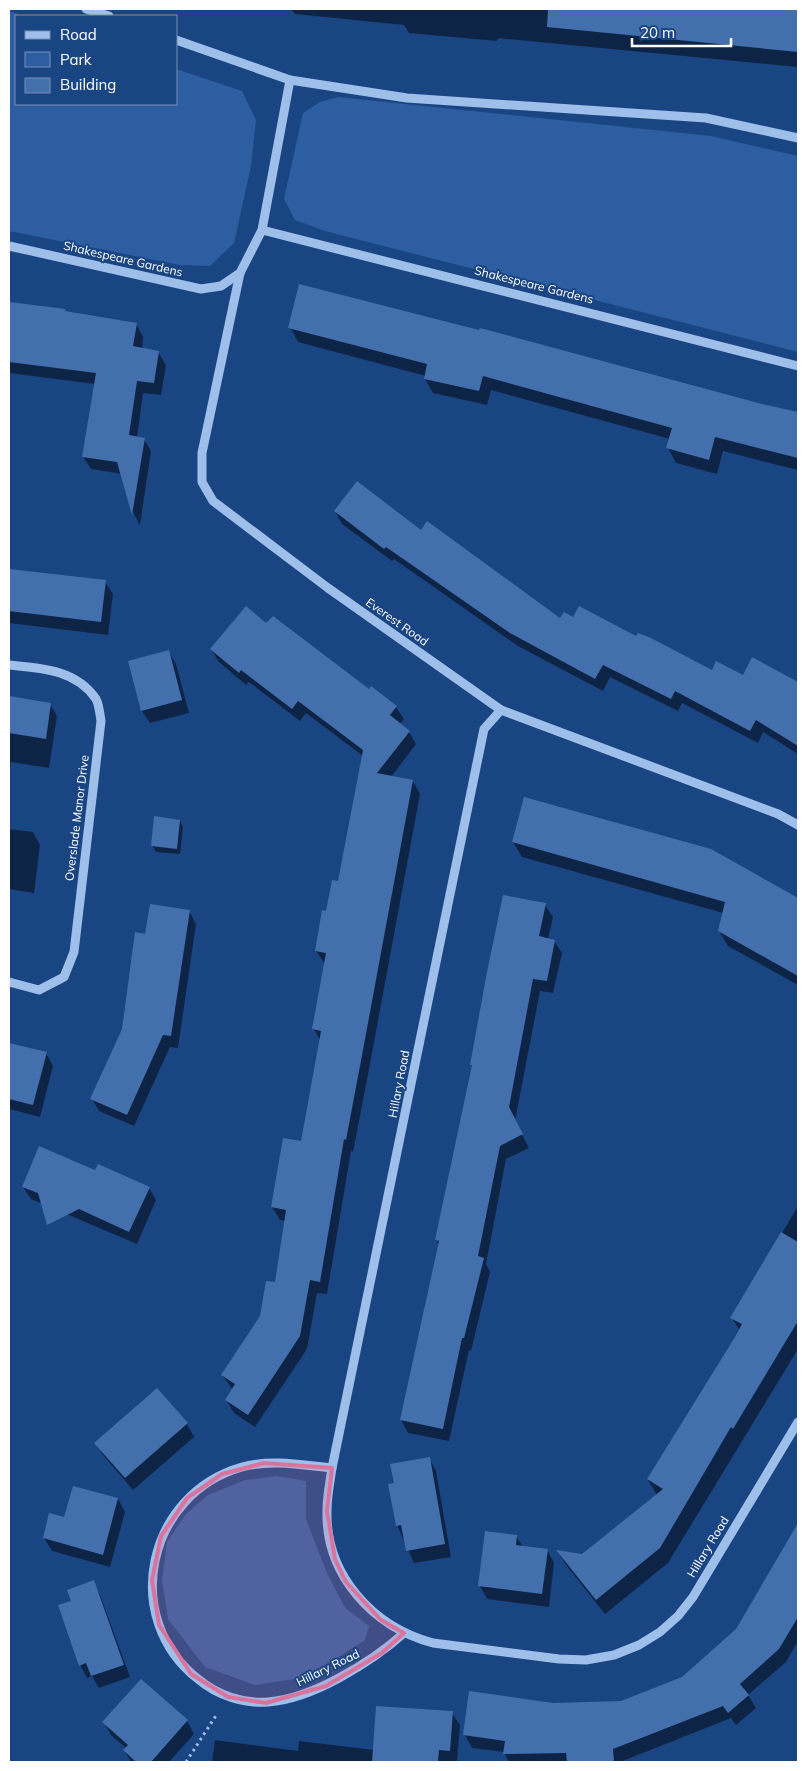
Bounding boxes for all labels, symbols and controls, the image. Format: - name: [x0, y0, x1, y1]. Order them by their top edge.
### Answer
- legend: [15, 15, 178, 105]
- scale bar: [632, 15, 731, 47]
- text: 20 m: [640, 23, 675, 42]
- text: Road: [60, 25, 97, 44]
- text: Park: [60, 50, 92, 69]
- text: Building: [60, 75, 116, 94]
- street label: Shakespeare Gardens: [62, 237, 184, 280]
- street label: Shakespeare Gardens: [473, 262, 595, 307]
- street label: Everest Road: [363, 594, 432, 649]
- street label: Overslade Manor Drive: [61, 754, 92, 882]
- street label: Hillary Road: [385, 1049, 412, 1119]
- street label: Hillary Road: [683, 1513, 732, 1580]
- street label: Hillary Road: [294, 1646, 362, 1689]

